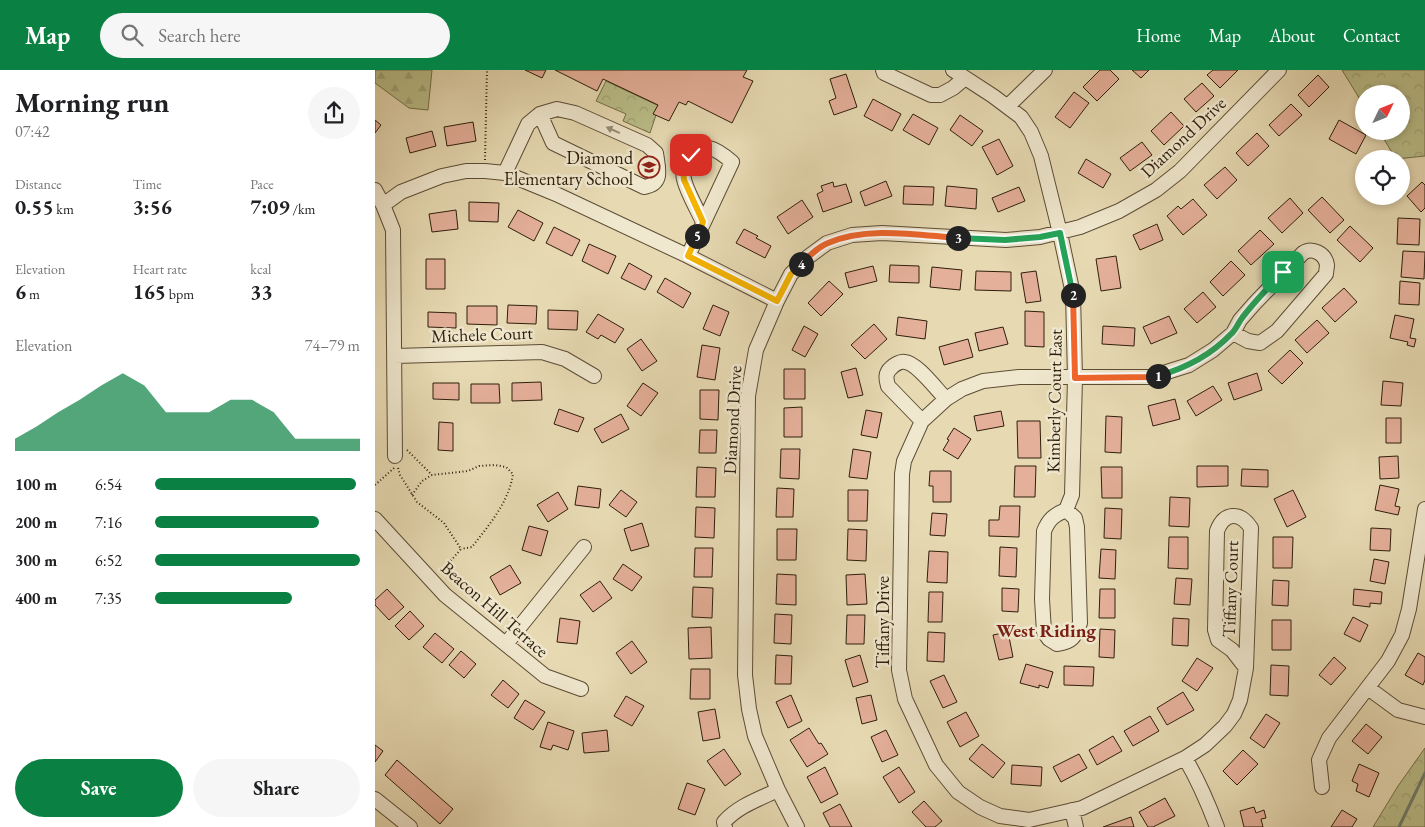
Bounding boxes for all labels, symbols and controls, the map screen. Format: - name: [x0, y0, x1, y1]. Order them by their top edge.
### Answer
- search box: [100, 13, 450, 58]
- text: Map: [25, 20, 70, 51]
- icon: search: [118, 21, 146, 49]
- text: Search here: [158, 23, 241, 48]
- text: Home: [1136, 24, 1181, 47]
- text: Map: [1209, 24, 1241, 47]
- text: About: [1269, 24, 1315, 47]
- text: Contact: [1343, 24, 1400, 47]
- text: Morning run: [15, 84, 169, 120]
- north arrow: [1355, 85, 1410, 140]
- map controls: [1355, 85, 1410, 205]
- button: share: [308, 87, 360, 139]
- street label: Diamond Drive: [1135, 92, 1231, 182]
- text: 07:42: [15, 121, 50, 142]
- one-way arrow: [606, 126, 620, 134]
- pin: [670, 134, 712, 176]
- icon: check: [677, 141, 705, 169]
- place label: Diamond Elementary School: [504, 146, 634, 190]
- button: locate: [1355, 150, 1410, 205]
- school or university icon: Diamond Elementary School: [637, 155, 661, 179]
- text: Distance: [15, 175, 62, 193]
- text: Time: [133, 175, 162, 193]
- text: Pace: [250, 175, 274, 193]
- text: 0.55: [15, 193, 54, 220]
- text: 3:56: [133, 193, 172, 220]
- text: 7:09: [250, 193, 290, 220]
- text: km: [54, 200, 74, 218]
- text: /km: [290, 200, 315, 218]
- pin: 5: [685, 224, 709, 248]
- pin: 3: [945, 226, 971, 250]
- text: 5: [694, 227, 701, 245]
- text: 3: [955, 229, 962, 247]
- pin: [1262, 251, 1304, 293]
- pin: 4: [789, 252, 813, 276]
- text: 4: [798, 255, 805, 273]
- icon: arrive: [1269, 258, 1297, 286]
- text: Elevation: [15, 260, 65, 278]
- text: Heart rate: [133, 260, 187, 278]
- text: kcal: [250, 260, 271, 278]
- text: 6: [15, 278, 26, 305]
- text: 165: [133, 278, 166, 305]
- text: 33: [250, 278, 273, 305]
- pin: 2: [1061, 282, 1085, 308]
- text: m: [26, 285, 40, 303]
- text: bpm: [166, 285, 194, 303]
- text: 2: [1070, 286, 1077, 304]
- street label: Michele Court: [431, 321, 534, 347]
- street label: Kimberly Court East: [1041, 329, 1067, 473]
- text: Elevation: [15, 335, 73, 356]
- text: 74–79 m: [305, 335, 360, 356]
- pin: 1: [1145, 364, 1171, 388]
- street label: Diamond Drive: [718, 365, 746, 475]
- text: 1: [1155, 367, 1162, 385]
- text: 100 m: [15, 474, 57, 495]
- text: 6:54: [95, 474, 122, 495]
- text: 200 m: [15, 512, 57, 533]
- text: 7:16: [95, 512, 122, 533]
- street label: Tiffany Court: [1217, 540, 1243, 638]
- text: 300 m: [15, 550, 57, 571]
- text: 6:52: [95, 550, 122, 571]
- street label: Beacon Hill Terrace: [436, 556, 554, 662]
- street label: Tiffany Drive: [871, 576, 894, 668]
- text: 400 m: [15, 588, 57, 609]
- text: 7:35: [95, 588, 122, 609]
- district label: West Riding: [996, 618, 1096, 643]
- button: Save: [15, 759, 183, 817]
- button: Share: [193, 759, 360, 817]

